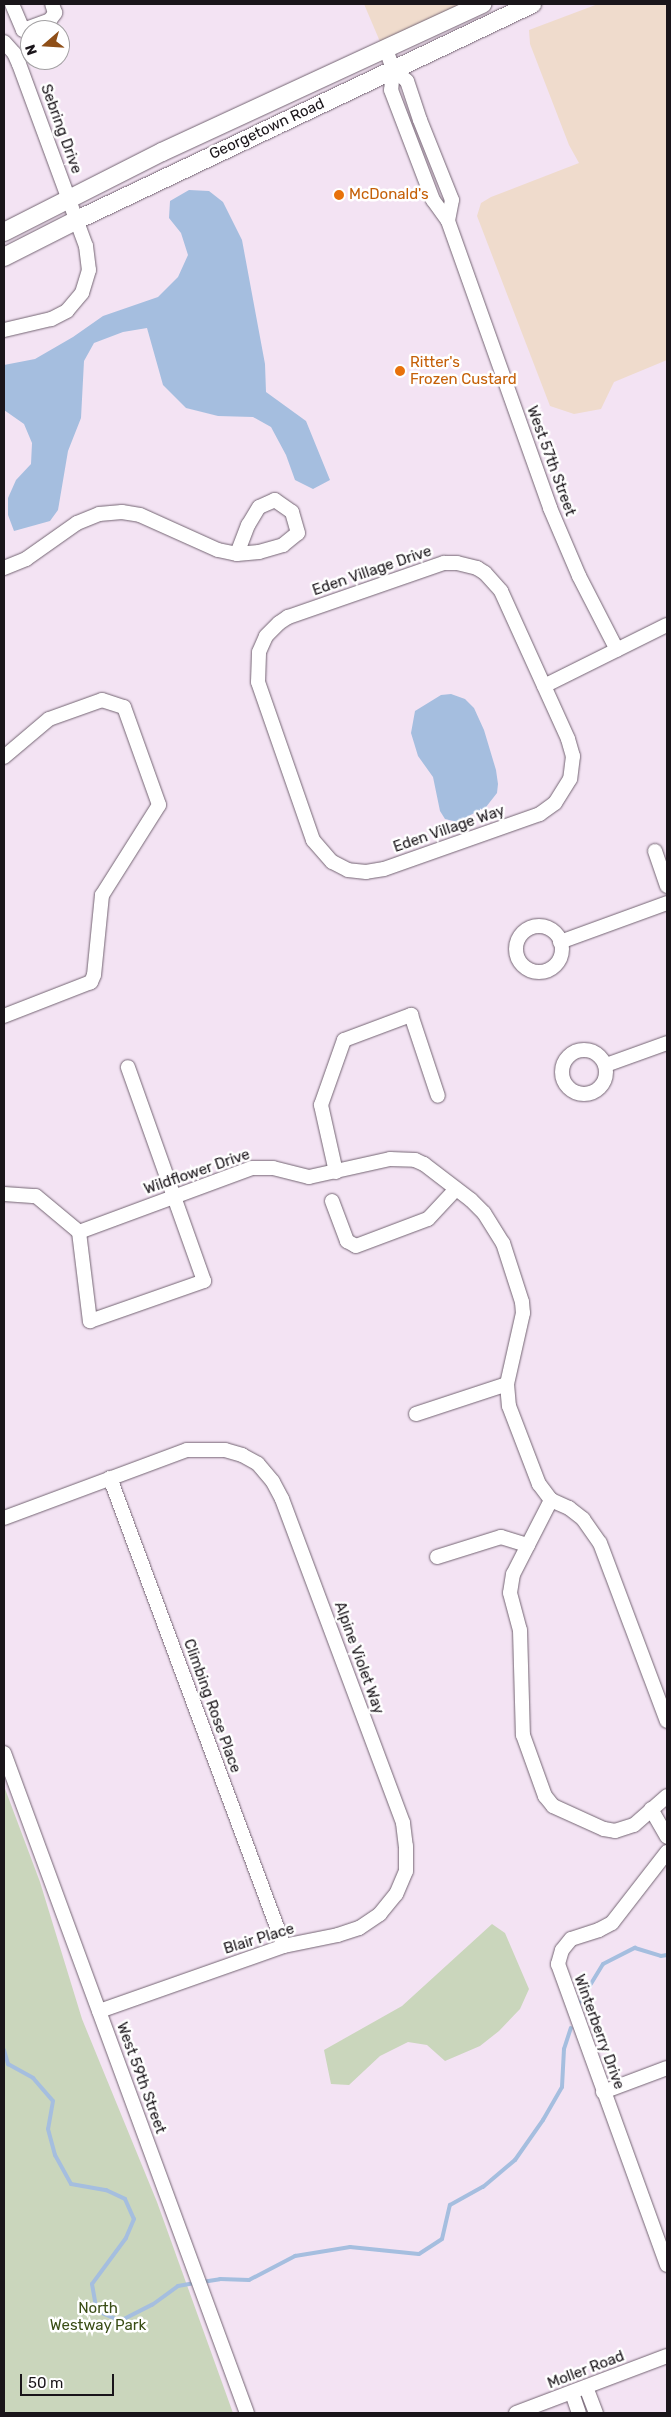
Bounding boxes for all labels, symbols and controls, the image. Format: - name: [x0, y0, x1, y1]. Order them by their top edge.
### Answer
- north arrow: [20, 20, 70, 70]
- text: N: [22, 42, 41, 57]
- street label: Sebring Drive: [37, 82, 85, 176]
- street label: Georgetown Road: [207, 94, 327, 164]
- place label: McDonald's: [349, 186, 429, 204]
- marker: McDonald's: [333, 189, 345, 201]
- place label: Ritter's Frozen Custard: [410, 353, 517, 388]
- marker: Ritter's Frozen Custard: [394, 365, 406, 377]
- street label: West 57th Street: [523, 403, 579, 519]
- street label: Eden Village Drive: [310, 542, 434, 600]
- street label: Eden Village Way: [391, 801, 507, 857]
- street label: Wildflower Drive: [141, 1145, 253, 1199]
- street label: Alpine Violet Way: [330, 1599, 388, 1717]
- street label: Climbing Rose Place: [179, 1637, 245, 1775]
- street label: Blair Place: [221, 1920, 297, 1958]
- street label: Winterberry Drive: [570, 1972, 628, 2092]
- street label: West 59th Street: [113, 2020, 169, 2136]
- park label: North Westway Park: [50, 2299, 146, 2334]
- street label: Moller Road: [545, 2347, 627, 2393]
- scale bar: [22, 2364, 116, 2396]
- text: 50 m: [28, 2374, 63, 2392]

